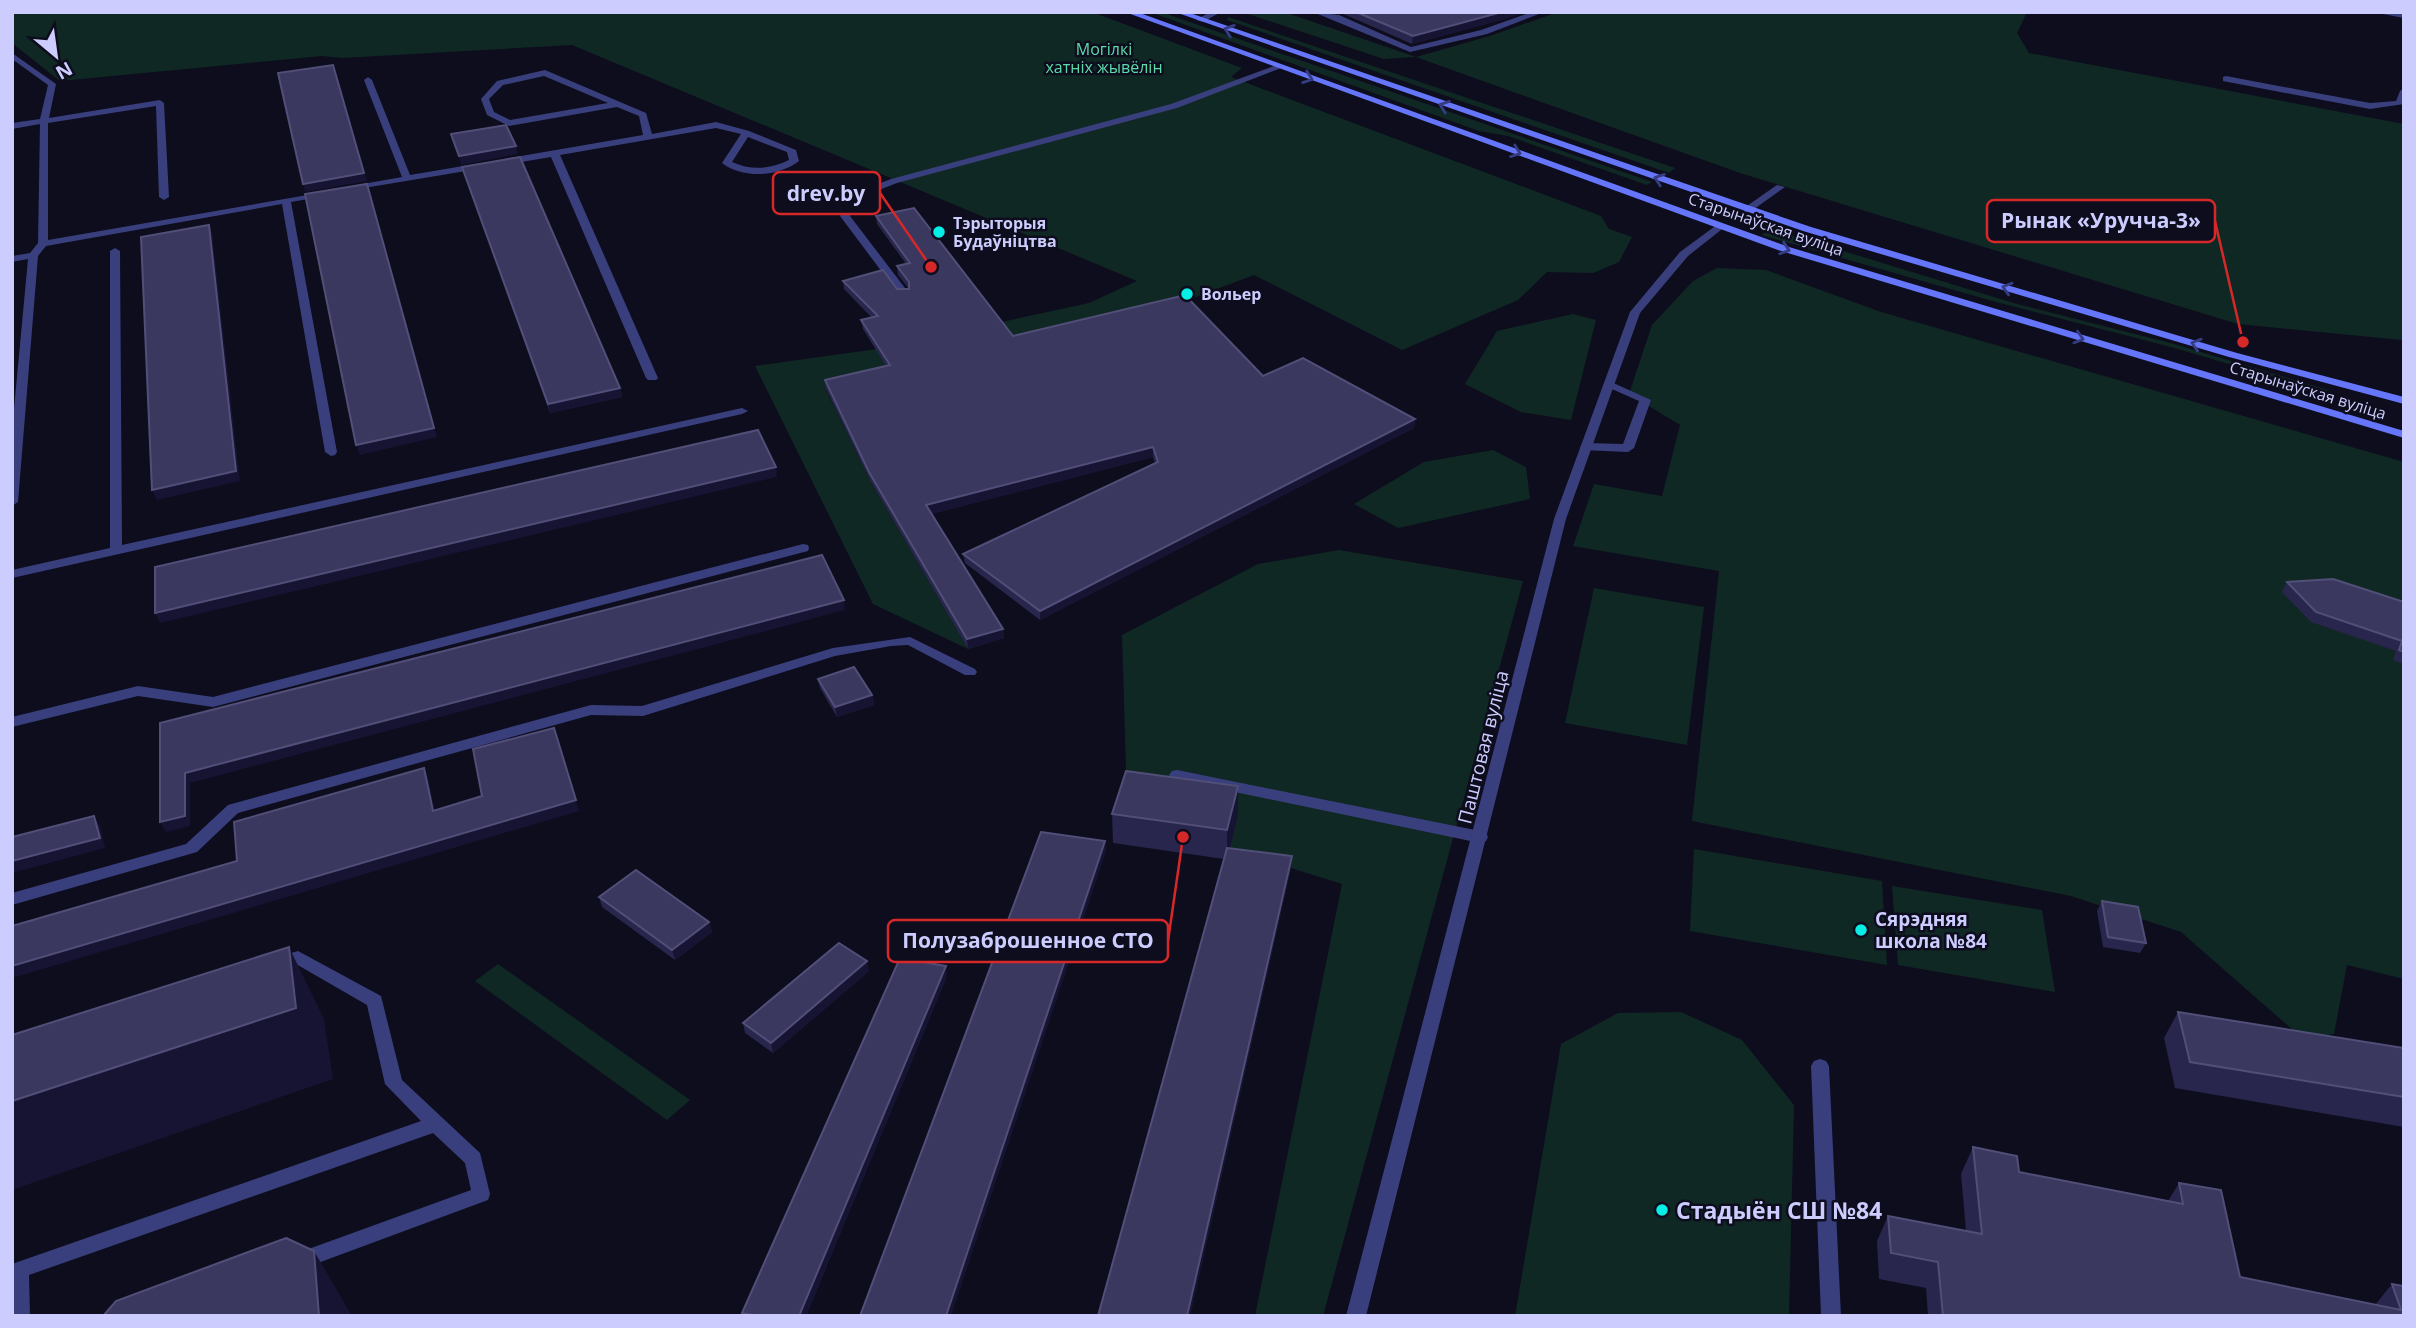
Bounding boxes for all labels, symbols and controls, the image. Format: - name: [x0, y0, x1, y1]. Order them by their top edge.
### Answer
- north arrow: [21, 21, 91, 91]
- one-way arrow: [1224, 24, 1236, 38]
- park label: Могілкі хатніх жывёлін: [1045, 38, 1163, 78]
- text: N: [51, 56, 77, 86]
- one-way arrow: [1301, 69, 1313, 83]
- one-way arrow: [1438, 100, 1450, 114]
- one-way arrow: [1510, 144, 1522, 158]
- callout: drev.by: [773, 172, 880, 214]
- one-way arrow: [1653, 173, 1666, 187]
- text: drev.by: [787, 179, 865, 207]
- street label: Старынаўская вуліца: [1685, 187, 1847, 261]
- callout: Рынак «Уручча-3»: [1987, 200, 2215, 242]
- text: Рынак «Уручча-3»: [2001, 206, 2201, 234]
- place label: Тэрыторыя Будаўніцтва: [953, 212, 1057, 252]
- marker: Тэрыторыя Будаўніцтва: [931, 224, 947, 240]
- one-way arrow: [1778, 241, 1791, 255]
- one-way arrow: [2001, 282, 2013, 297]
- place label: Вольер: [1201, 283, 1261, 305]
- marker: Вольер: [1179, 286, 1195, 302]
- one-way arrow: [2073, 329, 2085, 344]
- one-way arrow: [2190, 338, 2202, 353]
- street label: Старынаўская вуліца: [2227, 356, 2389, 424]
- street label: Паштовая вуліца: [1451, 668, 1515, 826]
- place label: Сярэдняя школа №84: [1875, 906, 1987, 954]
- callout: Полузаброшенное СТО: [888, 920, 1168, 962]
- marker: Сярэдняя школа №84: [1853, 922, 1869, 938]
- text: Полузаброшенное СТО: [902, 926, 1154, 954]
- place label: Стадыён СШ №84: [1676, 1194, 1882, 1226]
- marker: Стадыён СШ №84: [1654, 1202, 1670, 1218]

